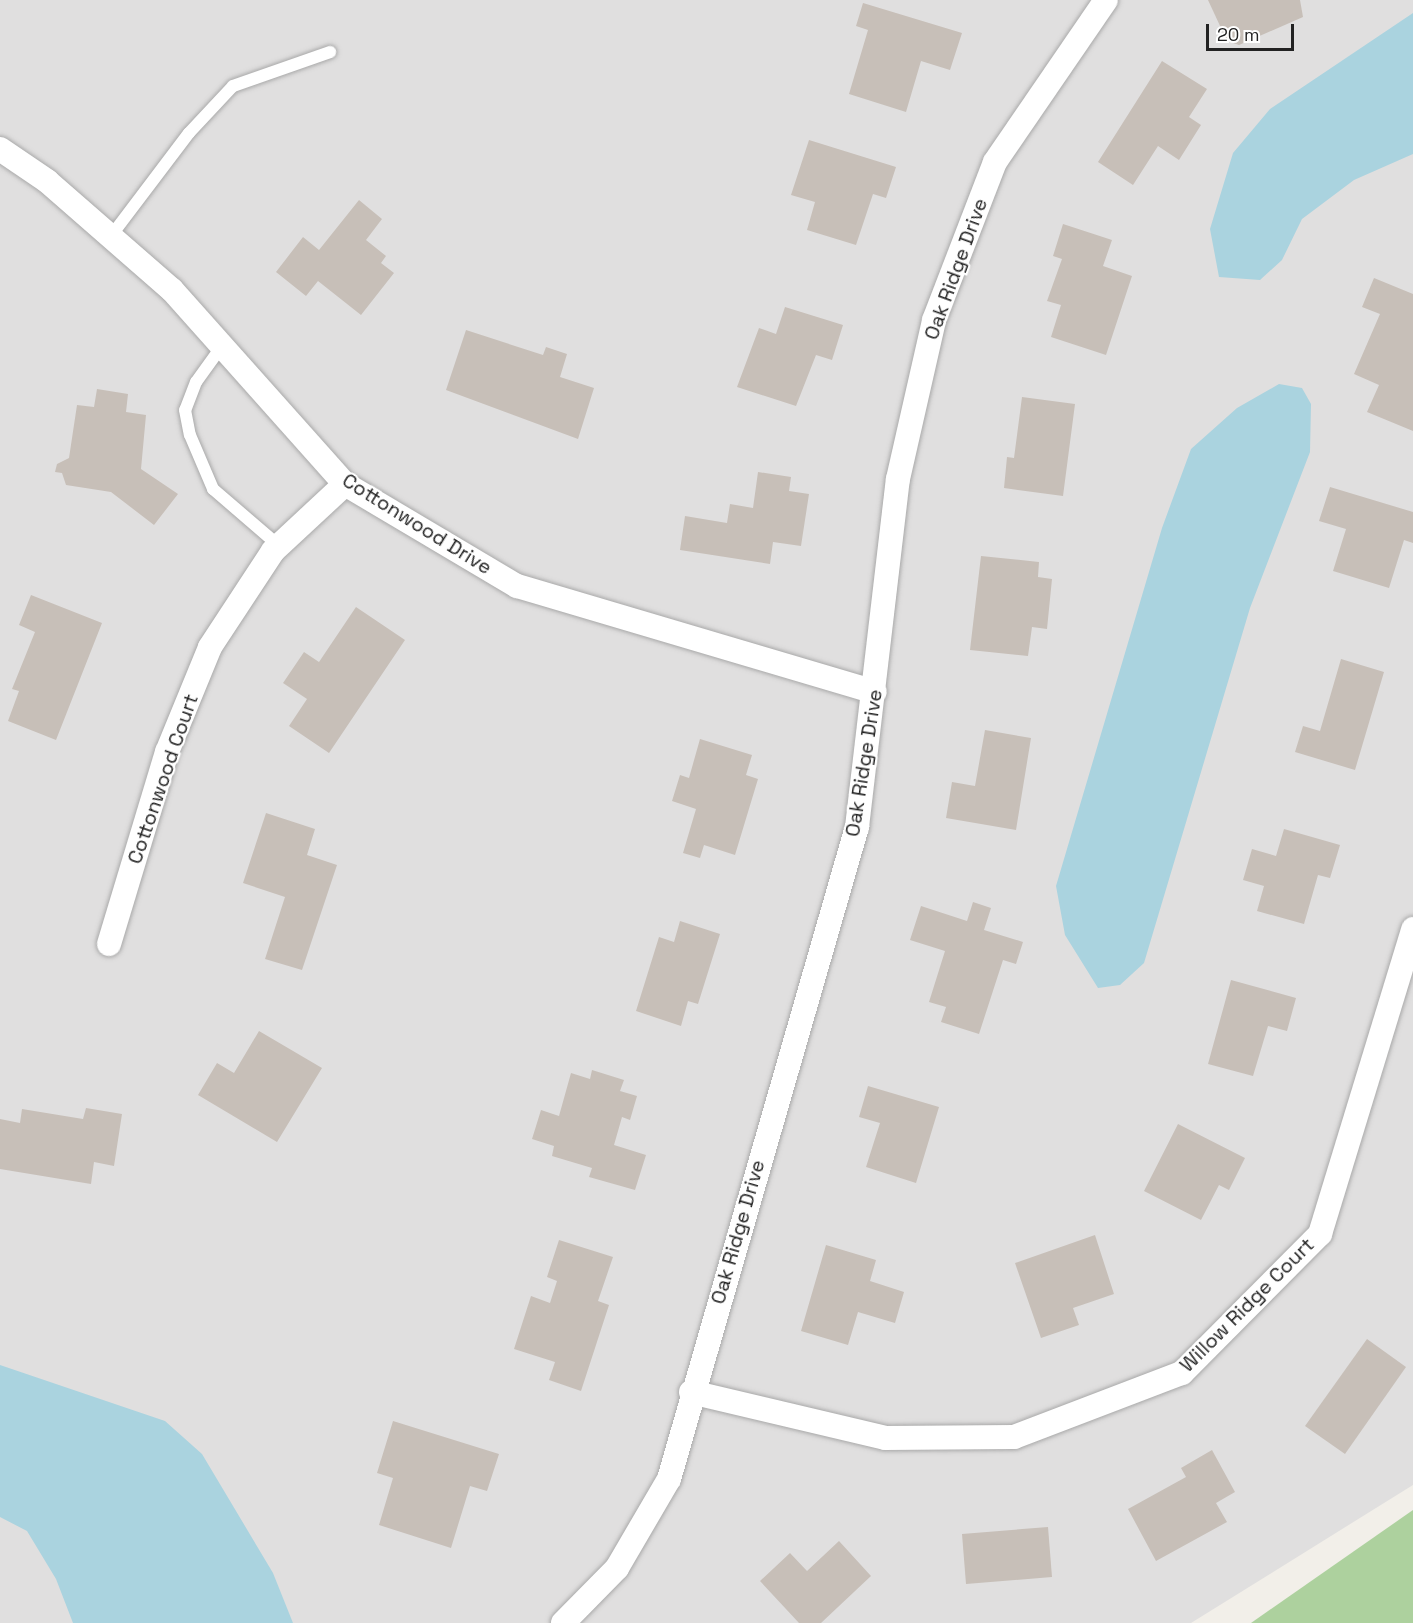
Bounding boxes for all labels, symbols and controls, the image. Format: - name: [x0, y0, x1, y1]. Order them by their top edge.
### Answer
- scale bar: [1209, 12, 1298, 50]
- text: 20 m: [1217, 23, 1260, 46]
- street label: Oak Ridge Drive: [919, 195, 993, 343]
- street label: Cottonwood Drive: [338, 468, 496, 580]
- street label: Oak Ridge Drive: [841, 688, 887, 838]
- street label: Cottonwood Court: [123, 691, 203, 867]
- street label: Oak Ridge Drive: [706, 1157, 770, 1307]
- street label: Willow Ridge Court: [1175, 1233, 1319, 1377]

